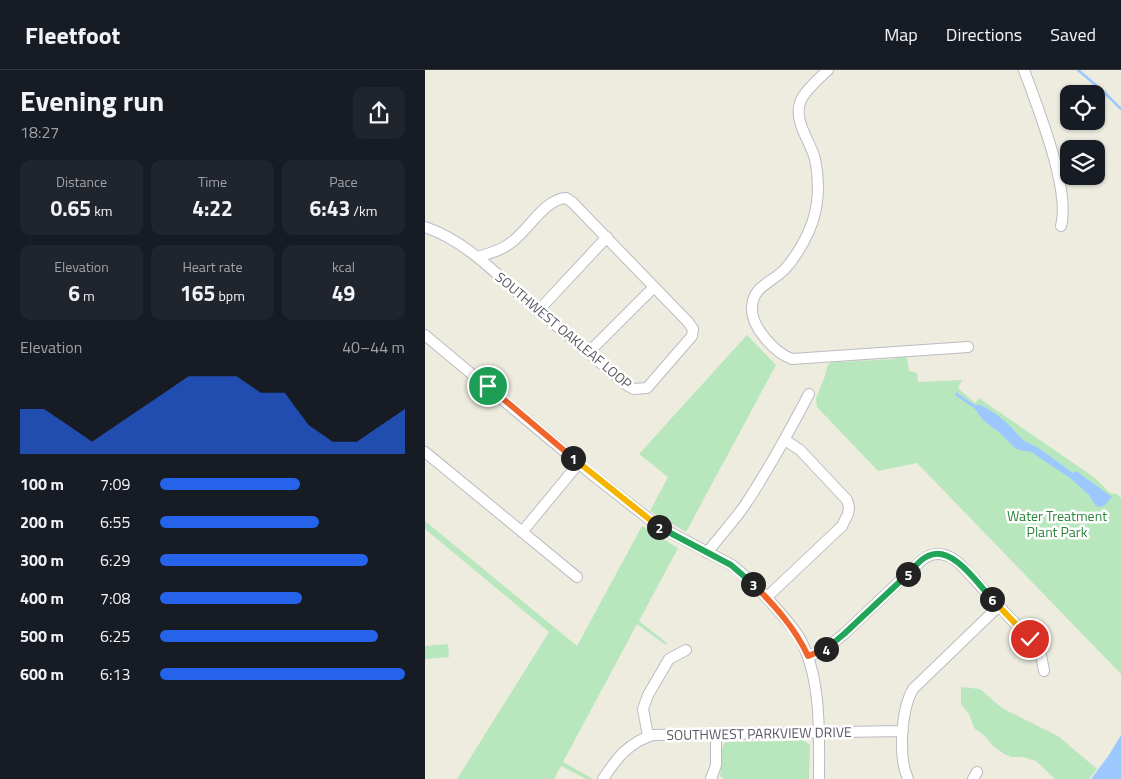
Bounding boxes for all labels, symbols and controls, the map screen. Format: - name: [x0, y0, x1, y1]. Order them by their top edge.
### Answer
- text: Fleetfoot: [25, 17, 120, 53]
- text: Map: [884, 21, 918, 48]
- text: Directions: [946, 21, 1022, 48]
- text: Saved: [1050, 21, 1096, 48]
- text: Evening run: [20, 79, 164, 122]
- map controls: [1060, 85, 1105, 185]
- button: locate: [1060, 85, 1105, 130]
- button: share: [353, 87, 405, 139]
- text: 18:27: [20, 120, 59, 144]
- button: layers: [1060, 140, 1105, 185]
- text: Distance: [56, 171, 107, 192]
- text: Time: [198, 171, 227, 192]
- text: Pace: [329, 171, 358, 192]
- text: 0.65: [50, 192, 91, 224]
- text: 4:22: [192, 192, 233, 224]
- text: 6:43: [310, 192, 350, 224]
- text: km: [91, 200, 113, 221]
- text: /km: [350, 200, 377, 221]
- text: Elevation: [54, 256, 109, 277]
- text: Heart rate: [182, 256, 243, 277]
- text: kcal: [332, 256, 355, 277]
- street label: SOUTHWEST OAKLEAF LOOP: [491, 266, 637, 394]
- text: 6: [68, 277, 80, 309]
- text: 165: [180, 277, 215, 309]
- text: 49: [332, 277, 355, 309]
- text: m: [80, 285, 95, 306]
- text: bpm: [215, 285, 245, 306]
- text: Elevation: [20, 335, 82, 359]
- text: 40–44 m: [342, 335, 405, 359]
- pin: [467, 365, 509, 407]
- icon: arrive: [474, 372, 502, 400]
- pin: 1: [561, 446, 585, 470]
- text: 1: [570, 448, 577, 469]
- text: 100 m: [20, 472, 64, 496]
- text: 7:09: [100, 472, 130, 496]
- park label: Water Treatment Plant Park: [1007, 505, 1107, 542]
- text: 200 m: [20, 510, 64, 534]
- text: 6:55: [100, 510, 130, 534]
- pin: 2: [647, 514, 671, 540]
- text: 2: [656, 517, 663, 538]
- text: 300 m: [20, 548, 64, 572]
- text: 6:29: [100, 548, 130, 572]
- pin: 5: [895, 562, 921, 586]
- text: 5: [905, 564, 912, 585]
- pin: 3: [741, 572, 765, 596]
- text: 3: [750, 574, 757, 595]
- text: 400 m: [20, 586, 64, 610]
- text: 7:08: [100, 586, 130, 610]
- pin: 6: [979, 586, 1005, 612]
- text: 6: [989, 589, 996, 610]
- pin: [1009, 618, 1051, 660]
- text: 500 m: [20, 624, 64, 648]
- text: 6:25: [100, 624, 130, 648]
- icon: check: [1016, 625, 1044, 653]
- pin: 4: [813, 636, 839, 662]
- text: 4: [823, 639, 830, 660]
- text: 600 m: [20, 662, 64, 686]
- text: 6:13: [100, 662, 130, 686]
- street label: SOUTHWEST PARKVIEW DRIVE: [666, 721, 852, 745]

